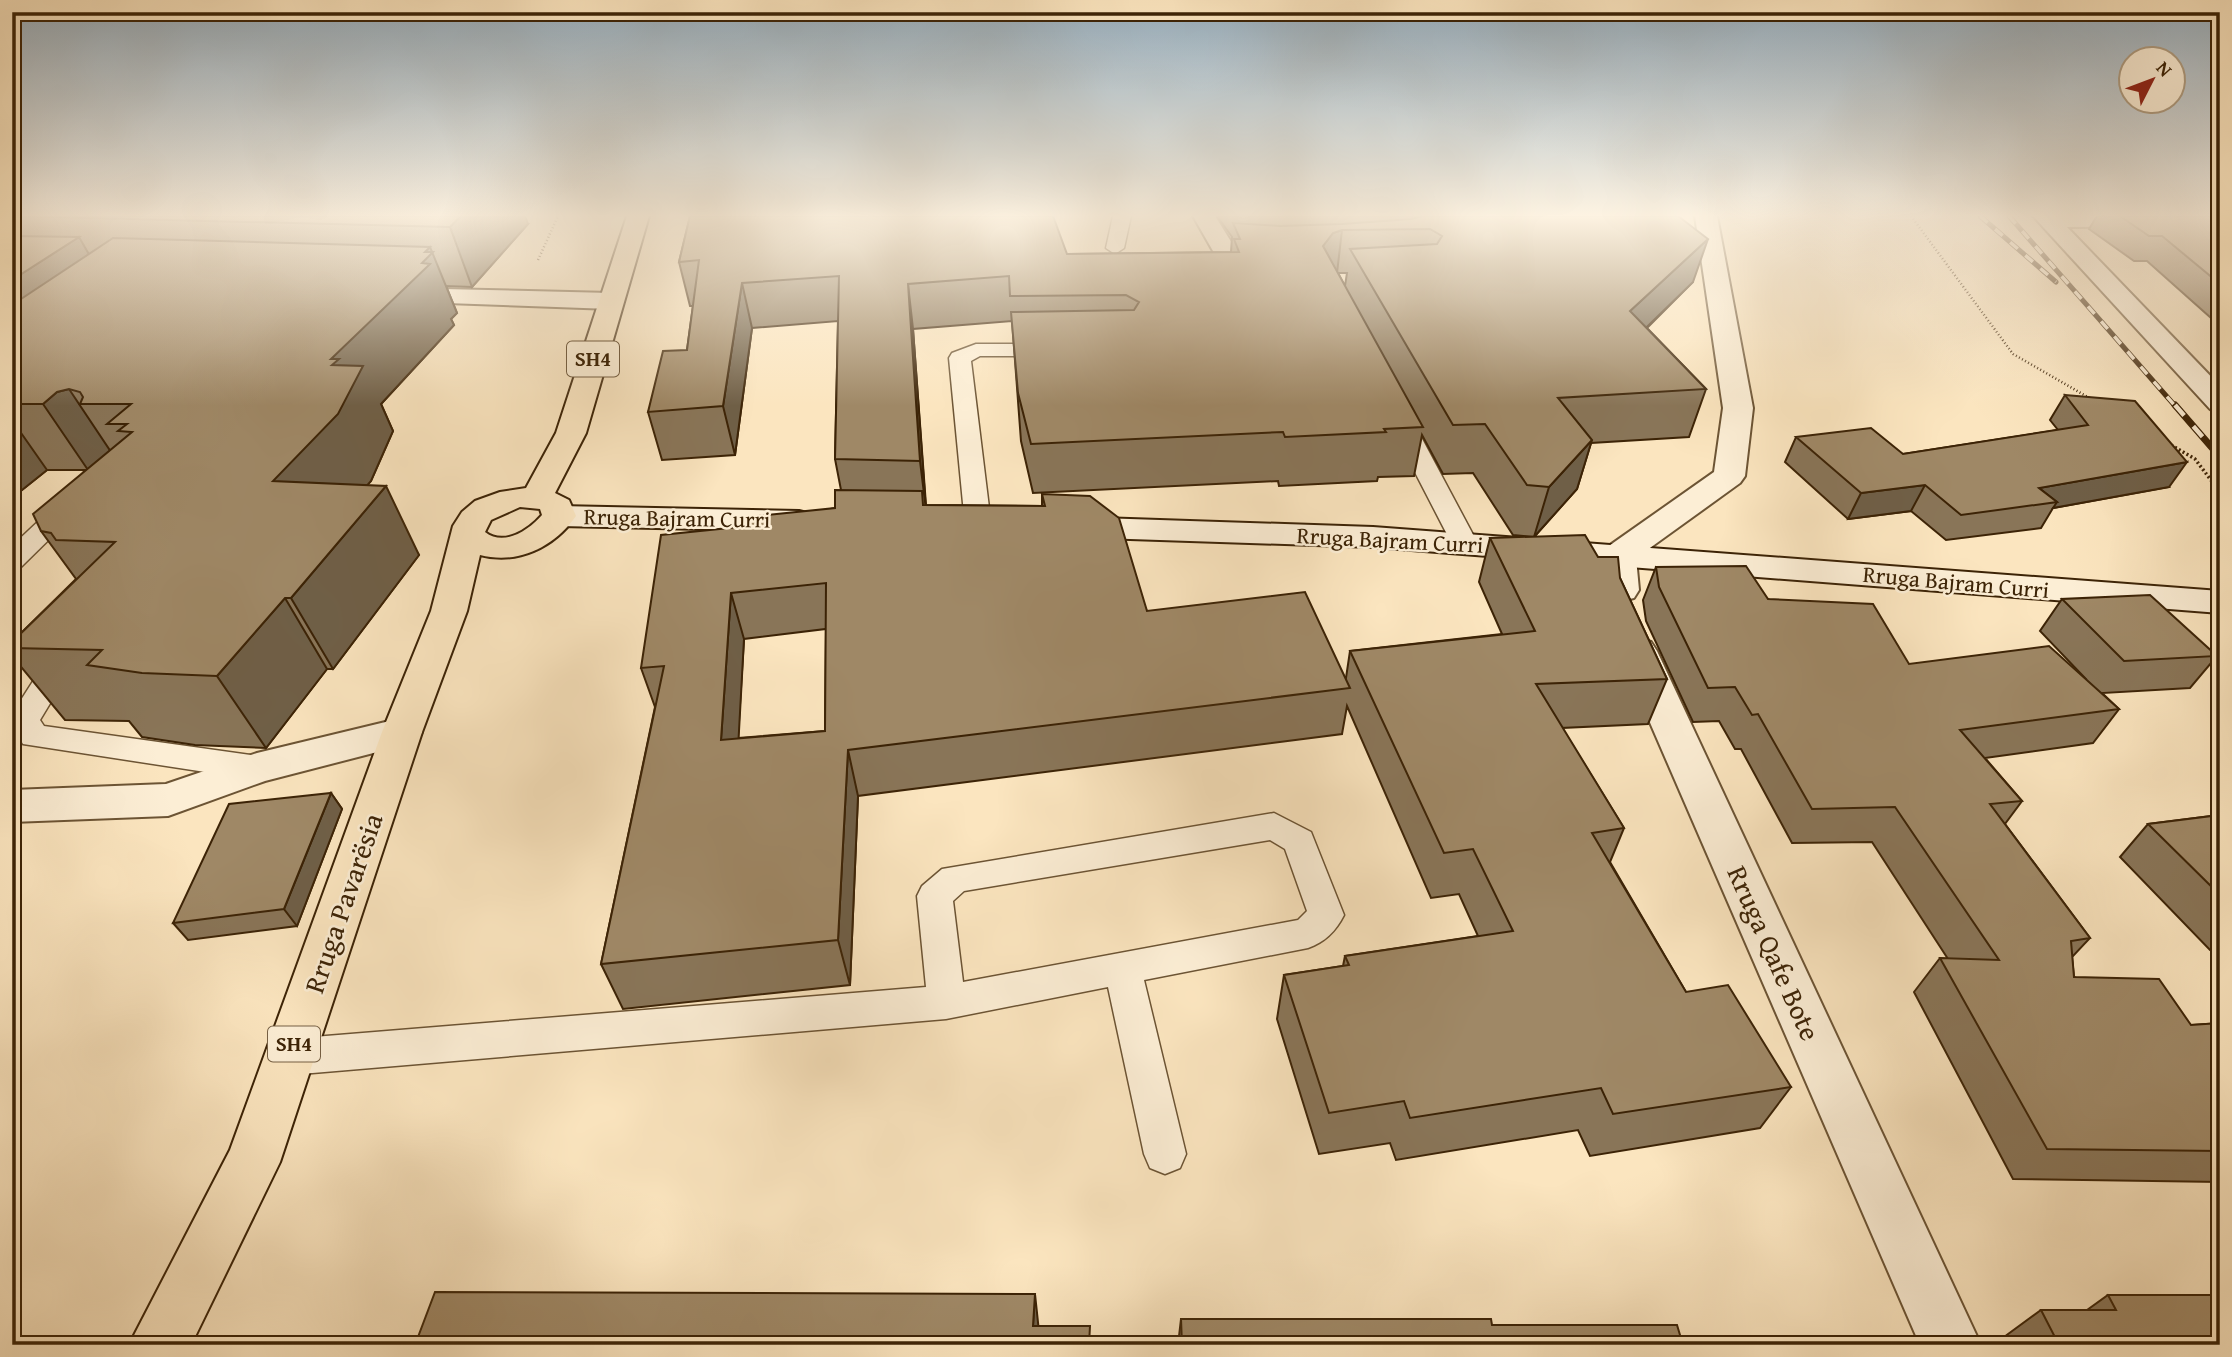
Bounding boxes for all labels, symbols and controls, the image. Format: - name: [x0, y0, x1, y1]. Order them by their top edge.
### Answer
- north arrow: [2116, 46, 2186, 116]
- text: N: [2150, 55, 2179, 83]
- road number: SH4: [567, 342, 619, 376]
- street label: Rruga Bajram Curri: [583, 499, 771, 536]
- street label: Rruga Bajram Curri: [1296, 518, 1484, 561]
- street label: Rruga Bajram Curri: [1861, 557, 2051, 606]
- street label: Rruga Pavarësia: [293, 807, 393, 998]
- street label: Rruga Qafe Bote: [1718, 859, 1831, 1047]
- road number: SH4: [268, 1026, 320, 1062]

